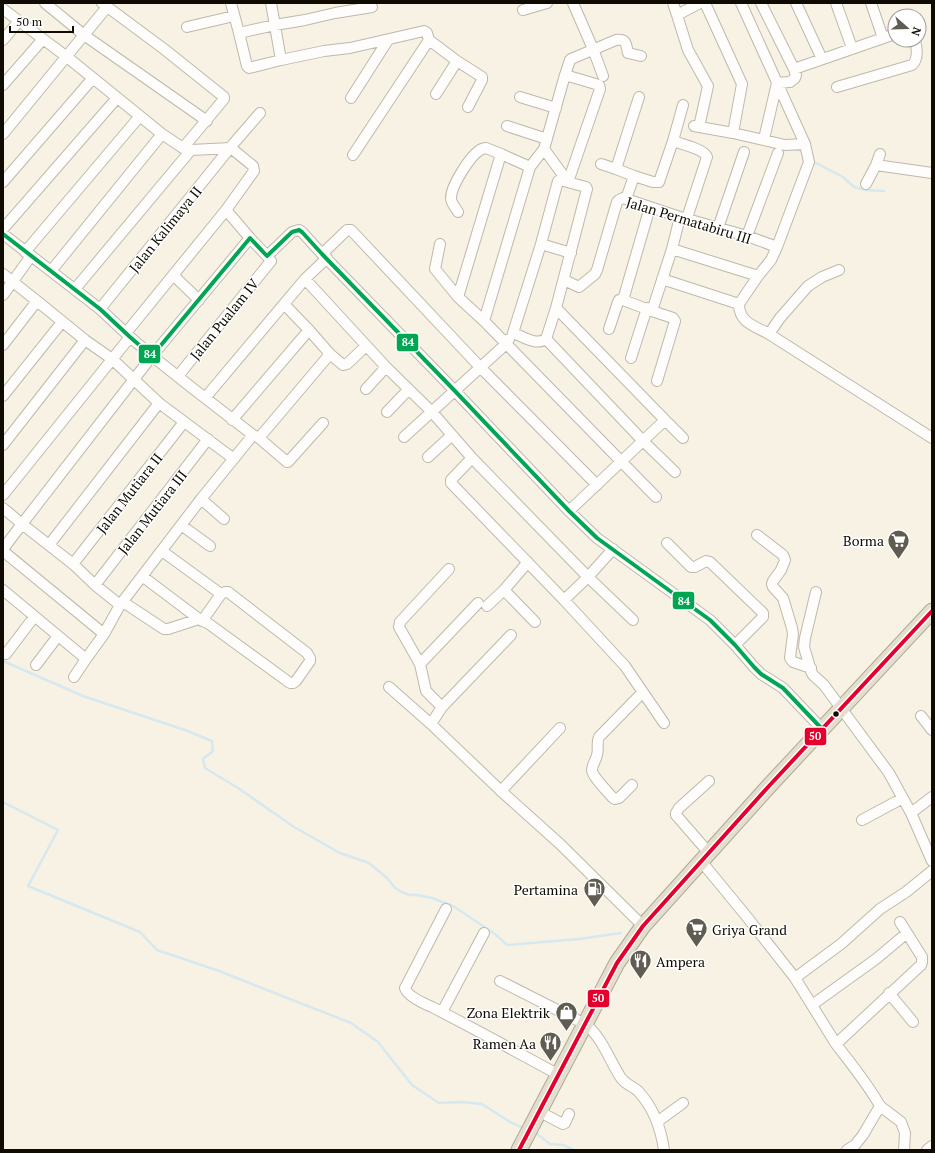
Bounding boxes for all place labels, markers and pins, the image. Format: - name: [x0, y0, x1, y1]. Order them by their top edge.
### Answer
- supermarket icon: Borma: [886, 527, 912, 560]
- place label: Borma: [843, 531, 884, 550]
- unlabelled marker: [831, 709, 841, 719]
- fuel station icon: Pertamina: [581, 876, 607, 909]
- place label: Pertamina: [514, 880, 578, 899]
- supermarket icon: Griya Grand: [683, 916, 709, 949]
- place label: Griya Grand: [712, 920, 787, 939]
- restaurant icon: Ampera: [627, 948, 653, 981]
- place label: Ampera: [656, 952, 705, 971]
- shop icon: Zona Elektrik: [553, 999, 579, 1032]
- place label: Zona Elektrik: [467, 1003, 551, 1022]
- restaurant icon: Ramen Aa: [538, 1030, 564, 1063]
- place label: Ramen Aa: [473, 1034, 536, 1053]

